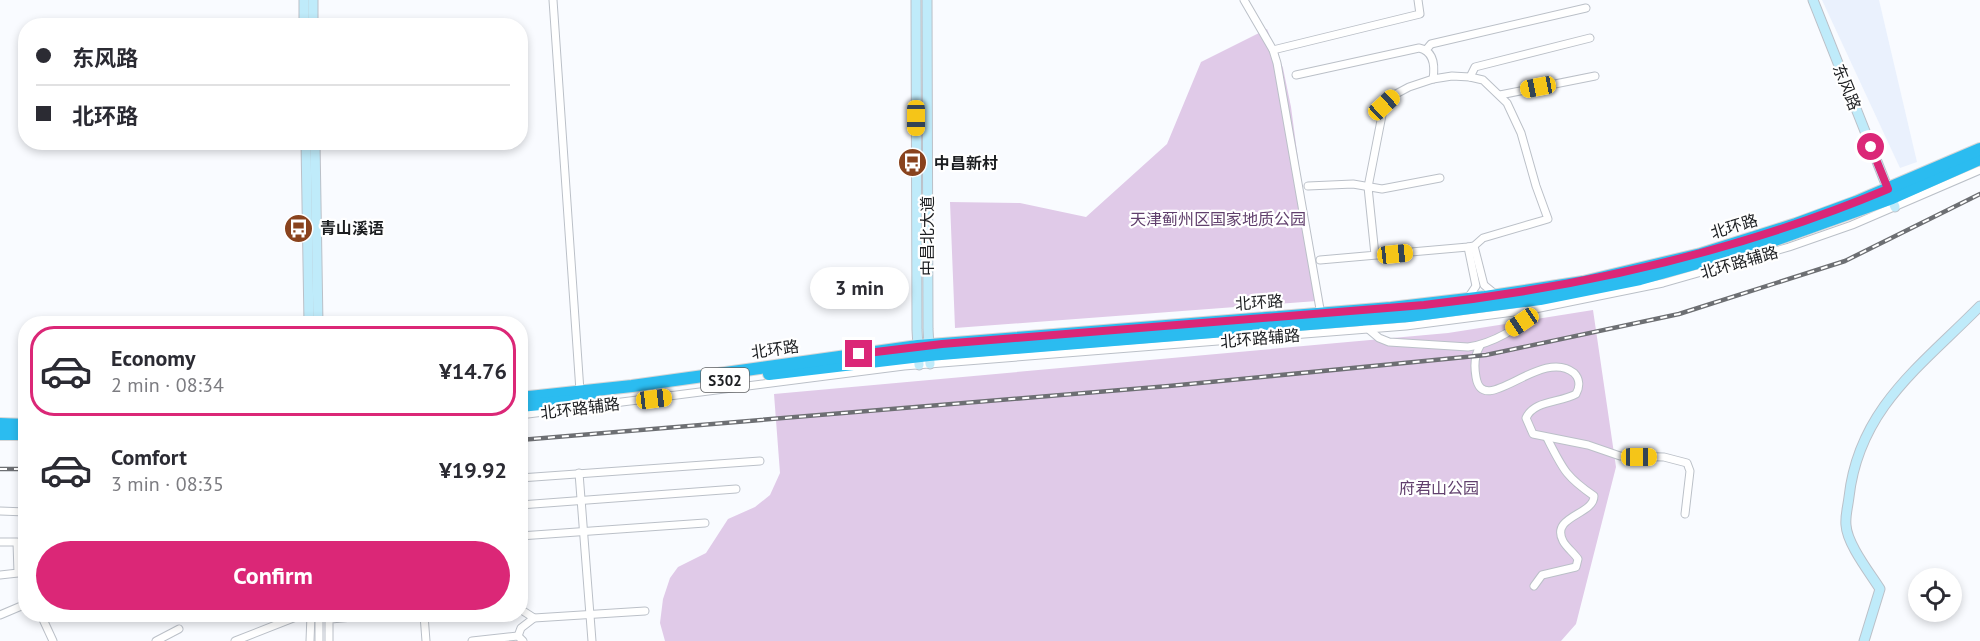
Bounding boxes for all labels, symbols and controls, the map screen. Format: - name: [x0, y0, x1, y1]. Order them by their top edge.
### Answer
- text: 东风路: [72, 44, 138, 72]
- street label: 东风路: [1829, 61, 1865, 113]
- car: [1519, 75, 1557, 99]
- car: [1365, 86, 1403, 124]
- car: [907, 100, 925, 136]
- text: 北环路: [72, 102, 138, 130]
- route start: [1857, 133, 1884, 160]
- bus stop icon: 中昌新村: [897, 147, 929, 179]
- place label: 中昌新村: [934, 153, 998, 173]
- street label: 中昌北大道: [917, 196, 937, 276]
- park label: 天津蓟州区国家地质公园: [1130, 209, 1306, 229]
- street label: 北环路: [1708, 209, 1760, 243]
- bus stop icon: 青山溪语: [283, 212, 315, 244]
- place label: 青山溪语: [320, 218, 384, 238]
- street label: 北环路辅路: [1698, 241, 1780, 283]
- car: [1376, 243, 1414, 265]
- callout: 3 min: [810, 267, 908, 309]
- text: 3 min: [835, 275, 884, 301]
- street label: 北环路: [1234, 290, 1284, 314]
- car: [1502, 304, 1542, 340]
- street label: 北环路辅路: [1219, 325, 1301, 351]
- street label: 北环路: [750, 336, 800, 362]
- route end: [845, 340, 872, 367]
- icon: car: [39, 344, 93, 398]
- text: Economy: [111, 344, 195, 372]
- text: ¥14.76: [439, 357, 507, 385]
- road number: S302: [701, 368, 749, 392]
- text: 2 min · 08:34: [111, 372, 224, 398]
- car: [635, 388, 673, 410]
- street label: 北环路辅路: [539, 393, 621, 423]
- icon: car: [39, 443, 93, 497]
- text: Comfort: [111, 443, 187, 471]
- car: [1621, 448, 1657, 466]
- text: ¥19.92: [439, 456, 507, 484]
- text: 3 min · 08:35: [111, 471, 224, 497]
- park label: 府君山公园: [1399, 478, 1479, 498]
- button: Confirm: [36, 541, 510, 610]
- map controls: [1908, 568, 1962, 622]
- button: locate: [1908, 568, 1962, 622]

